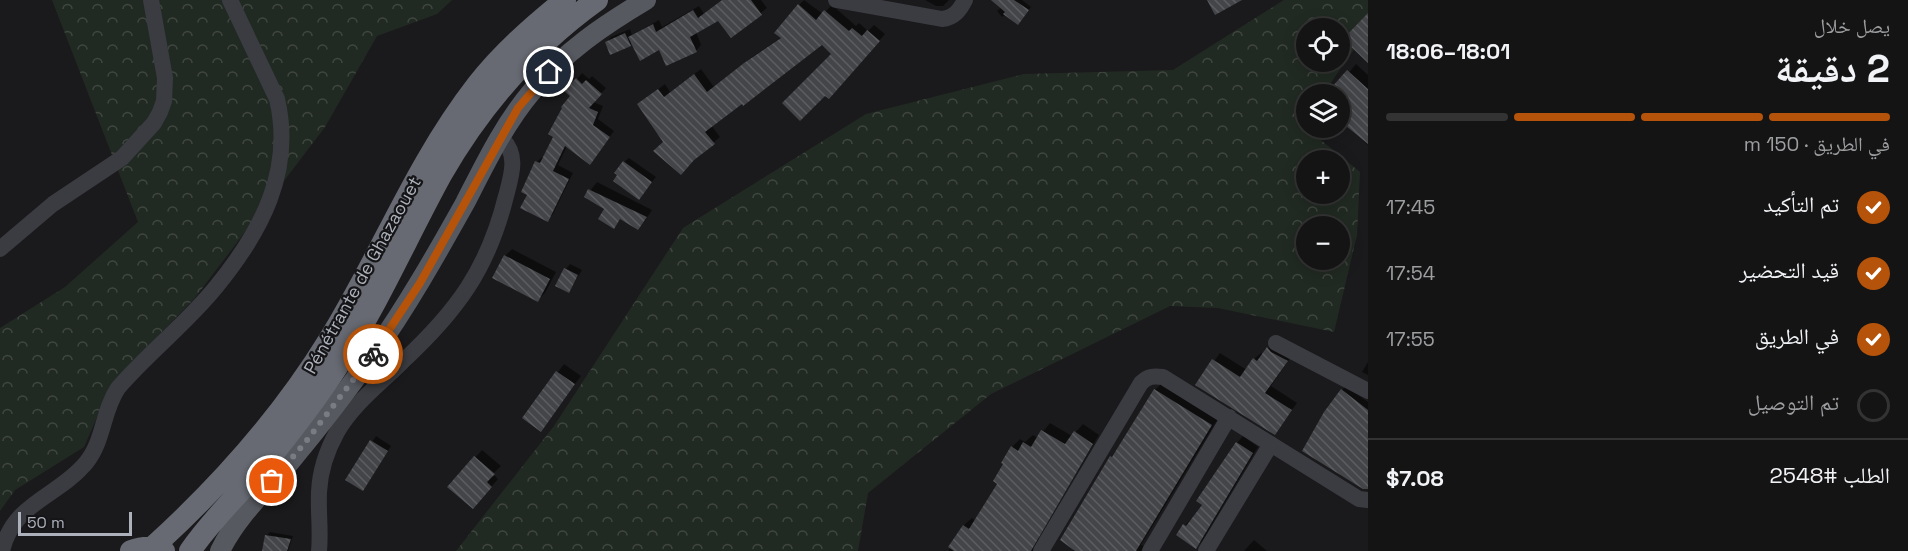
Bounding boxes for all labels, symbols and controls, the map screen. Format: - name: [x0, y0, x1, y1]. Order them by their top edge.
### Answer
- text: يصل خلال: [1814, 13, 1890, 39]
- map controls: [1296, 18, 1350, 270]
- button: locate: [1296, 18, 1350, 72]
- text: 18:01–18:06: [1386, 37, 1510, 65]
- text: 2 دقيقة: [1775, 44, 1890, 93]
- pin: [523, 46, 574, 97]
- icon: home: [532, 55, 565, 88]
- button: layers: [1296, 84, 1350, 138]
- text: في الطريق · 150 m: [1744, 131, 1890, 157]
- button: +: [1296, 150, 1350, 204]
- street label: Pénétrante de Ghazaouet: [298, 172, 426, 378]
- text: تم التأكيد: [1763, 190, 1839, 218]
- icon: check: [1857, 191, 1890, 224]
- text: 17:45: [1386, 194, 1435, 220]
- button: −: [1296, 216, 1350, 270]
- text: قيد التحضير: [1739, 256, 1839, 284]
- icon: check: [1857, 257, 1890, 290]
- text: 17:54: [1386, 260, 1435, 286]
- text: في الطريق: [1755, 322, 1839, 350]
- icon: check: [1857, 323, 1890, 356]
- courier: [343, 324, 403, 384]
- text: 17:55: [1386, 326, 1435, 352]
- icon: bike: [357, 338, 390, 371]
- text: تم التوصيل: [1748, 388, 1839, 416]
- pin: [246, 455, 297, 506]
- text: الطلب #2548: [1770, 461, 1890, 489]
- icon: bag: [255, 464, 288, 497]
- text: $7.08: [1386, 464, 1444, 492]
- scale bar: [18, 509, 132, 536]
- text: 50 m: [27, 512, 65, 533]

